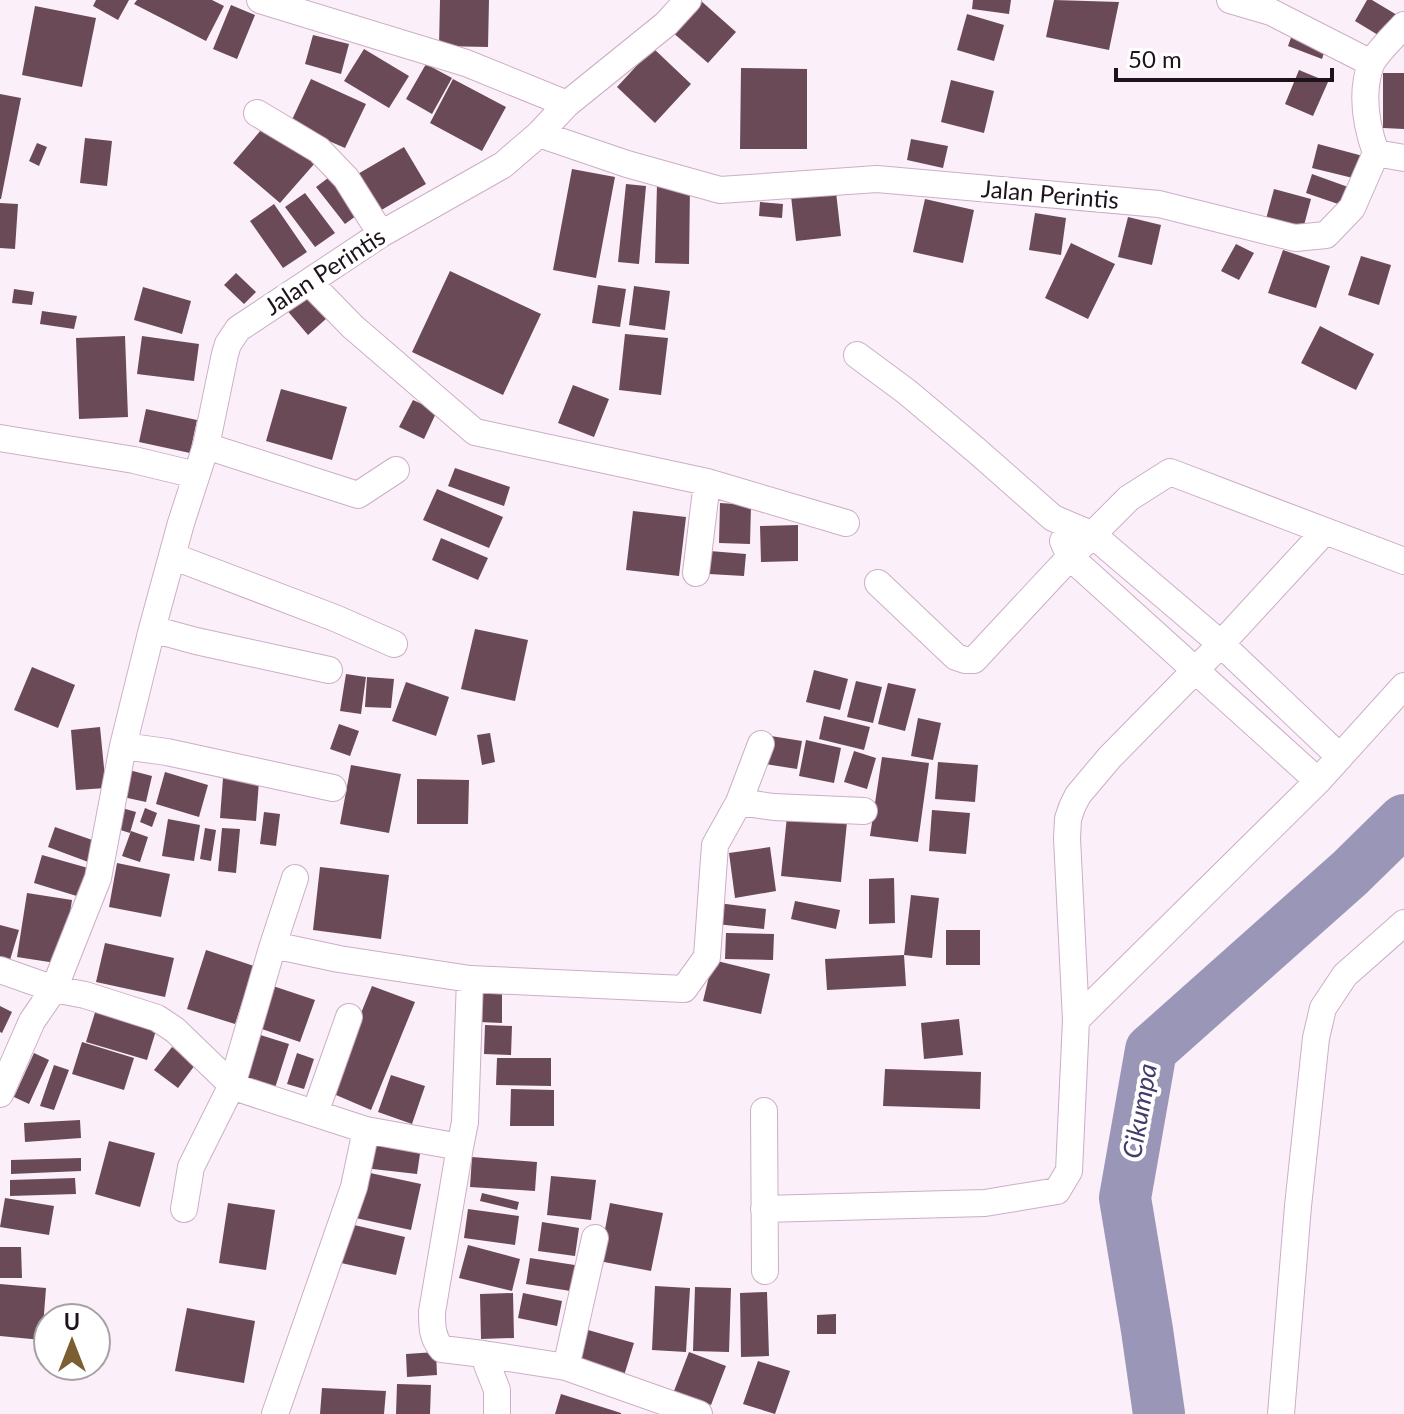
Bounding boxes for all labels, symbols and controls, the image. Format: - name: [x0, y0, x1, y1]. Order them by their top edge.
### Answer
- scale bar: [1116, 32, 1332, 82]
- text: 50 m: [1128, 44, 1182, 73]
- street label: Jalan Perintis: [980, 173, 1120, 214]
- street label: Jalan Perintis: [258, 221, 390, 320]
- water label: Cikumpa: [1115, 1061, 1163, 1161]
- north arrow: [32, 1302, 112, 1382]
- text: U: [64, 1308, 80, 1335]

